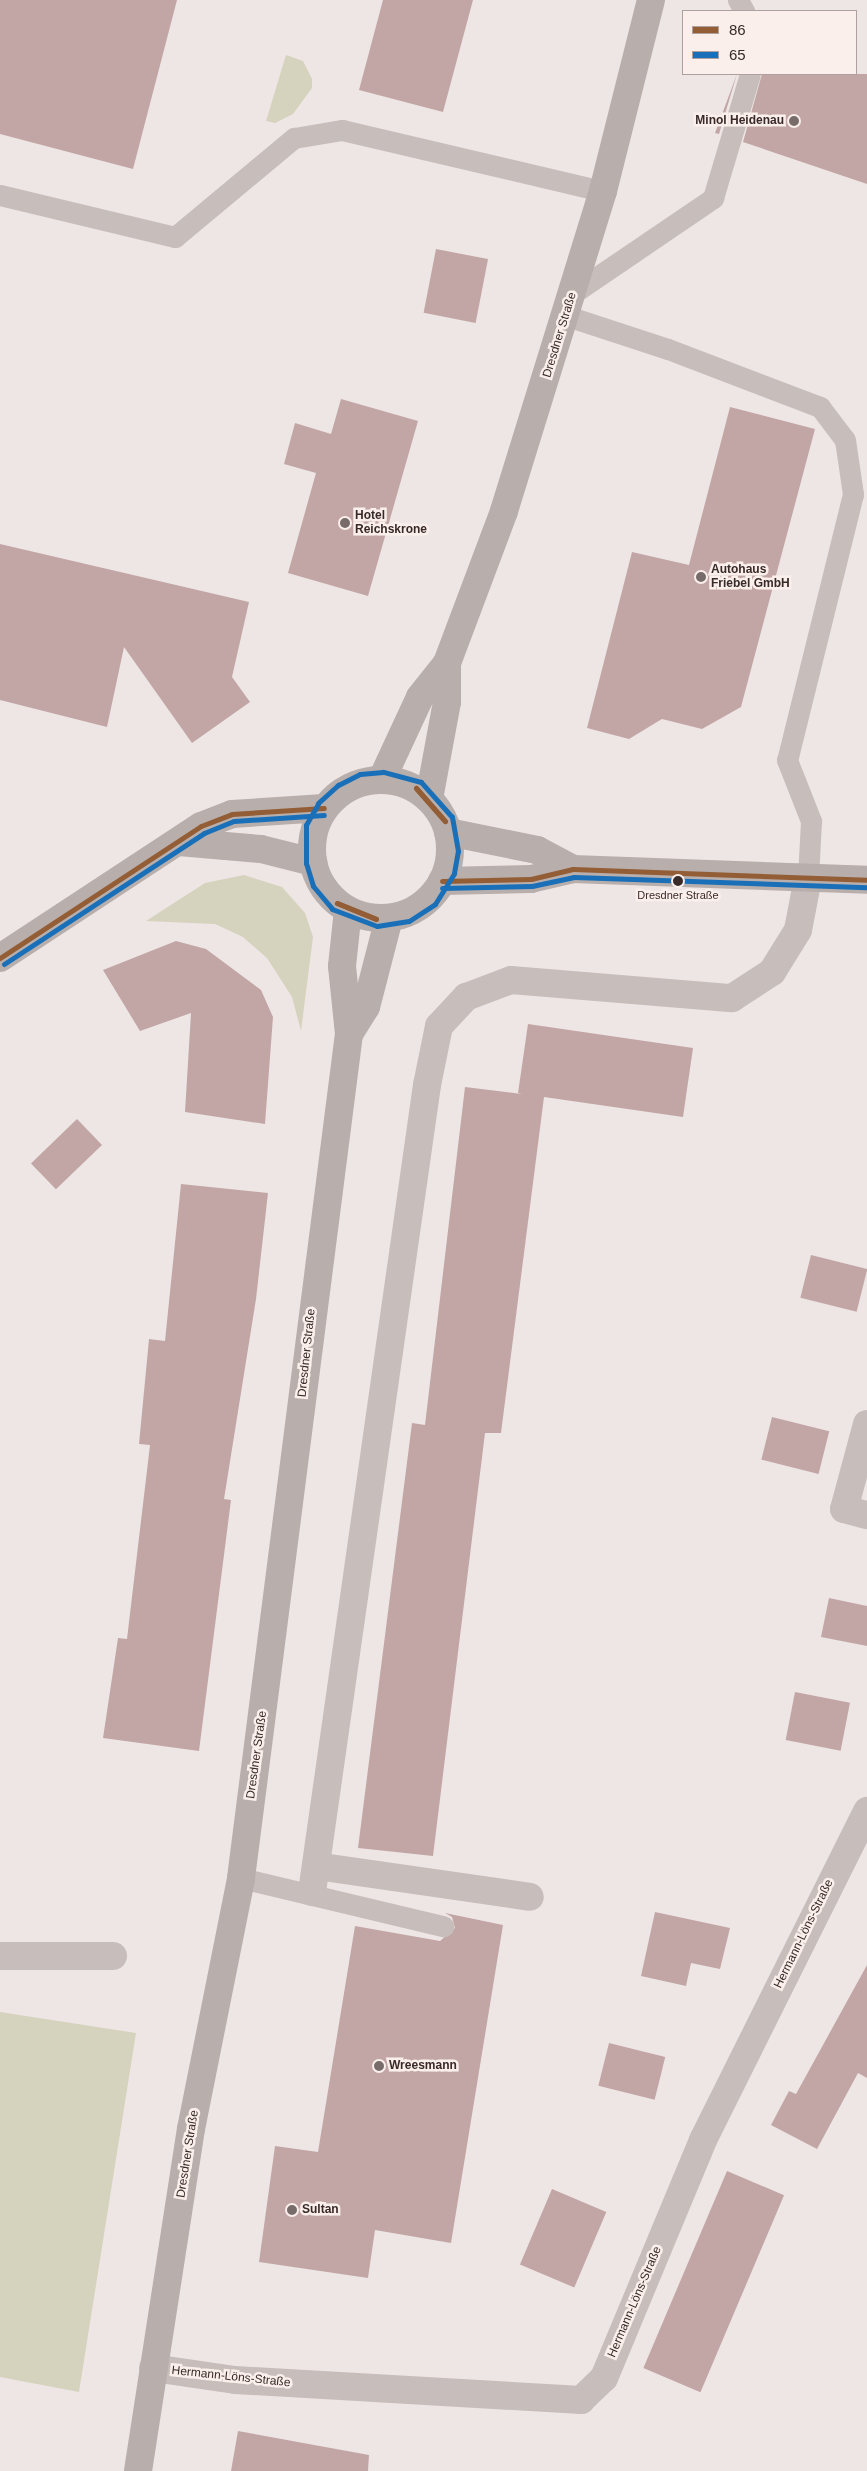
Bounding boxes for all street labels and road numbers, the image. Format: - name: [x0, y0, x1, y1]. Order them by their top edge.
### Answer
- street label: Dresdner Straße: [540, 290, 580, 380]
- street label: Dresdner Straße: [295, 1308, 319, 1398]
- street label: Dresdner Straße: [244, 1710, 270, 1800]
- street label: Hermann-Löns-Straße: [771, 1877, 837, 1991]
- street label: Dresdner Straße: [174, 2109, 202, 2199]
- street label: Hermann-Löns-Straße: [605, 2244, 665, 2360]
- street label: Hermann-Löns-Straße: [171, 2364, 291, 2390]

